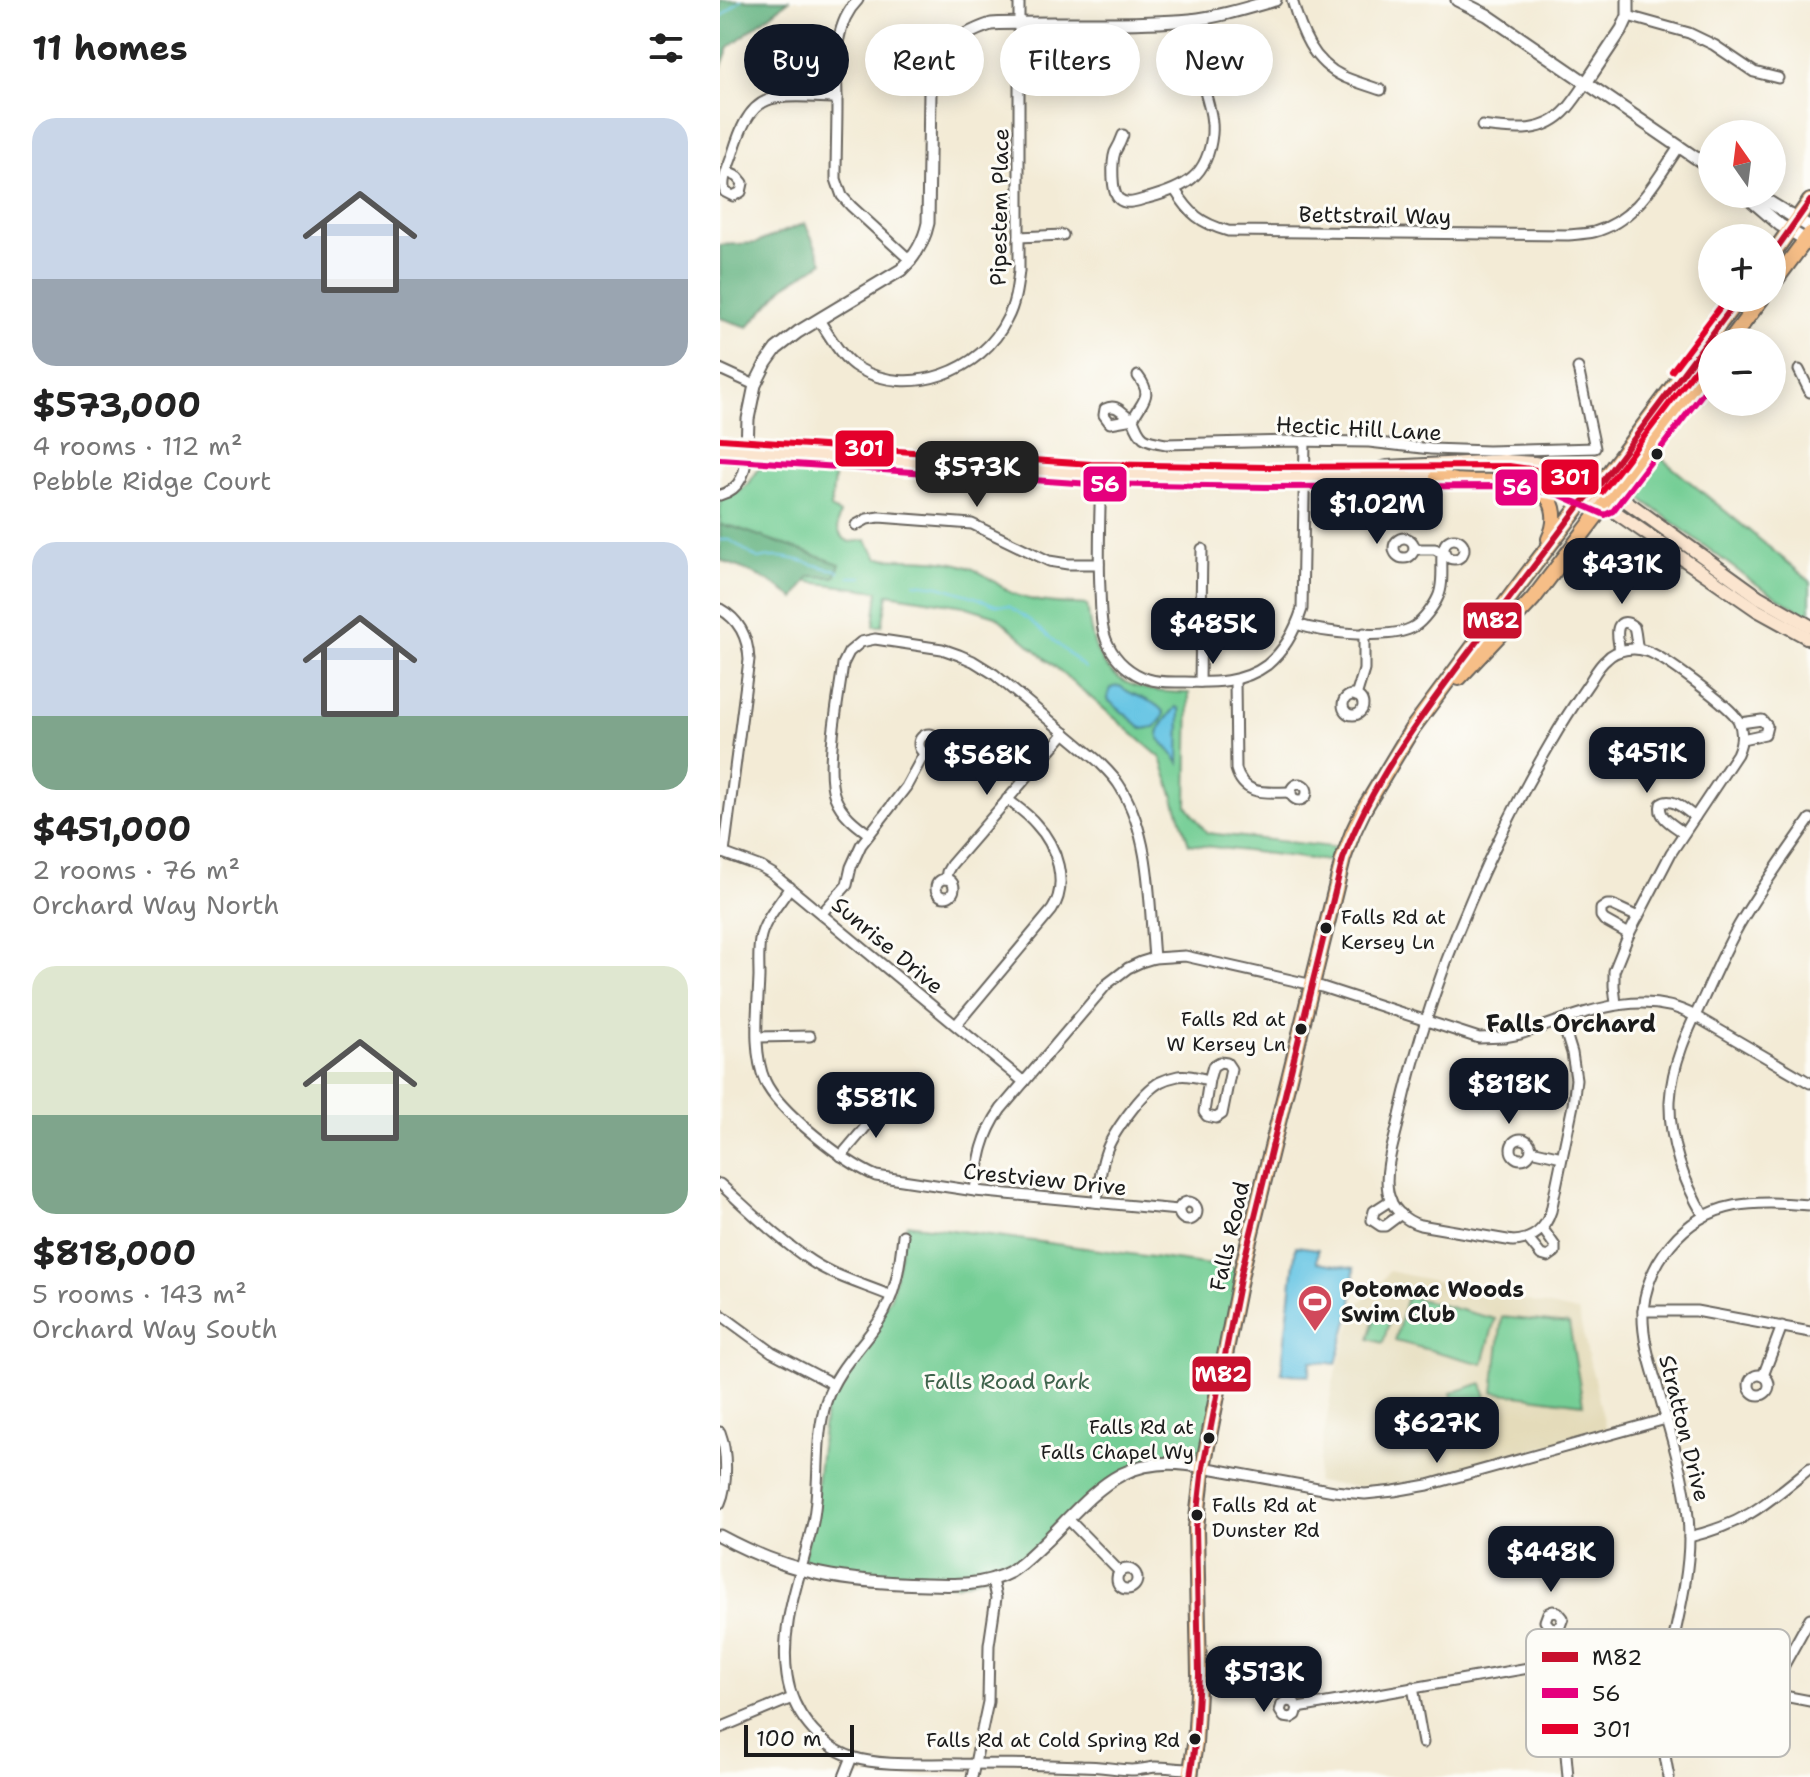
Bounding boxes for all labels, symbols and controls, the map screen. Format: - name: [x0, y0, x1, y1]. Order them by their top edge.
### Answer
- chip: Buy: [744, 24, 849, 96]
- chip: Rent: [865, 24, 984, 96]
- chip: Filters: [1000, 24, 1140, 96]
- chip: New: [1156, 24, 1273, 96]
- text: 11 homes: [32, 25, 188, 71]
- icon: filters: [644, 26, 688, 70]
- north arrow: [1698, 120, 1786, 208]
- map controls: [1698, 120, 1786, 416]
- street label: Pipestem Place: [984, 128, 1015, 286]
- icon: home: [288, 170, 432, 314]
- street label: Bettstrail Way: [1298, 200, 1452, 231]
- button: +: [1698, 224, 1786, 312]
- button: −: [1698, 328, 1786, 416]
- text: $573,000: [32, 382, 201, 428]
- street label: Hectic Hill Lane: [1275, 410, 1443, 447]
- text: 4 rooms · 112 m²: [32, 428, 243, 463]
- line badge: 301: [834, 429, 895, 468]
- text: 301: [844, 434, 884, 463]
- pin: $573K: [921, 441, 1033, 509]
- unlabelled marker: [1649, 446, 1665, 462]
- text: $573K: [934, 449, 1020, 484]
- line badge: 301: [1540, 458, 1600, 496]
- text: Pebble Ridge Court: [32, 463, 271, 498]
- text: 301: [1550, 463, 1590, 492]
- line badge: 56: [1082, 465, 1128, 503]
- line badge: 56: [1494, 468, 1539, 507]
- text: 56: [1090, 470, 1120, 499]
- text: 56: [1502, 473, 1532, 502]
- pin: $1.02M: [1312, 478, 1442, 546]
- text: $1.02M: [1329, 486, 1425, 521]
- pin: $431K: [1566, 538, 1678, 606]
- text: $431K: [1581, 546, 1663, 581]
- icon: home: [288, 594, 432, 738]
- pin: $485K: [1157, 598, 1269, 666]
- line badge: M82: [1462, 601, 1523, 640]
- text: $485K: [1169, 606, 1257, 641]
- text: M82: [1467, 606, 1519, 635]
- pin: $451K: [1591, 727, 1703, 795]
- pin: $568K: [931, 729, 1043, 797]
- text: $451K: [1607, 735, 1687, 770]
- text: $568K: [943, 737, 1031, 772]
- text: $451,000: [32, 806, 191, 852]
- text: 2 rooms · 76 m²: [32, 852, 240, 887]
- text: Orchard Way North: [32, 887, 280, 922]
- street label: Sunrise Drive: [826, 890, 950, 1001]
- place label: Falls Rd at Kersey Ln: [1341, 904, 1446, 955]
- marker: Falls Rd at Kersey Ln: [1318, 920, 1334, 936]
- place label: Falls Rd at W Kersey Ln: [1166, 1006, 1286, 1057]
- district label: Falls Orchard: [1486, 1008, 1656, 1040]
- icon: home: [288, 1018, 432, 1162]
- marker: Falls Rd at W Kersey Ln: [1293, 1021, 1309, 1037]
- pin: $818K: [1453, 1058, 1565, 1126]
- text: $818K: [1467, 1066, 1551, 1101]
- pin: $581K: [820, 1072, 932, 1140]
- text: $581K: [835, 1080, 917, 1115]
- street label: Crestview Drive: [962, 1156, 1128, 1203]
- street label: Falls Road: [1203, 1178, 1256, 1294]
- text: $818,000: [32, 1230, 196, 1276]
- place label: Potomac Woods Swim Club: [1341, 1275, 1524, 1329]
- text: 5 rooms · 143 m²: [32, 1276, 247, 1311]
- sports icon: Potomac Woods Swim Club: [1296, 1283, 1334, 1333]
- text: Orchard Way South: [32, 1311, 278, 1346]
- street label: Stratton Drive: [1652, 1352, 1717, 1504]
- line badge: M82: [1191, 1355, 1252, 1393]
- text: M82: [1195, 1360, 1247, 1389]
- park label: Falls Road Park: [924, 1367, 1090, 1396]
- pin: $627K: [1381, 1397, 1493, 1465]
- text: $627K: [1393, 1405, 1481, 1440]
- place label: Falls Rd at Falls Chapel Wy: [1041, 1414, 1194, 1465]
- marker: Falls Rd at Falls Chapel Wy: [1201, 1430, 1217, 1446]
- place label: Falls Rd at Dunster Rd: [1212, 1492, 1320, 1543]
- marker: Falls Rd at Dunster Rd: [1189, 1507, 1205, 1523]
- pin: $448K: [1495, 1526, 1607, 1594]
- text: $448K: [1506, 1534, 1596, 1569]
- legend: [1526, 1629, 1790, 1757]
- text: M82: [1592, 1643, 1642, 1672]
- pin: $513K: [1208, 1646, 1320, 1714]
- text: $513K: [1224, 1654, 1304, 1689]
- text: 56: [1592, 1679, 1621, 1708]
- text: 301: [1592, 1715, 1631, 1744]
- scale bar: [744, 1721, 854, 1757]
- text: 100 m: [756, 1724, 822, 1753]
- place label: Falls Rd at Cold Spring Rd: [926, 1727, 1180, 1753]
- marker: Falls Rd at Cold Spring Rd: [1187, 1731, 1203, 1747]

